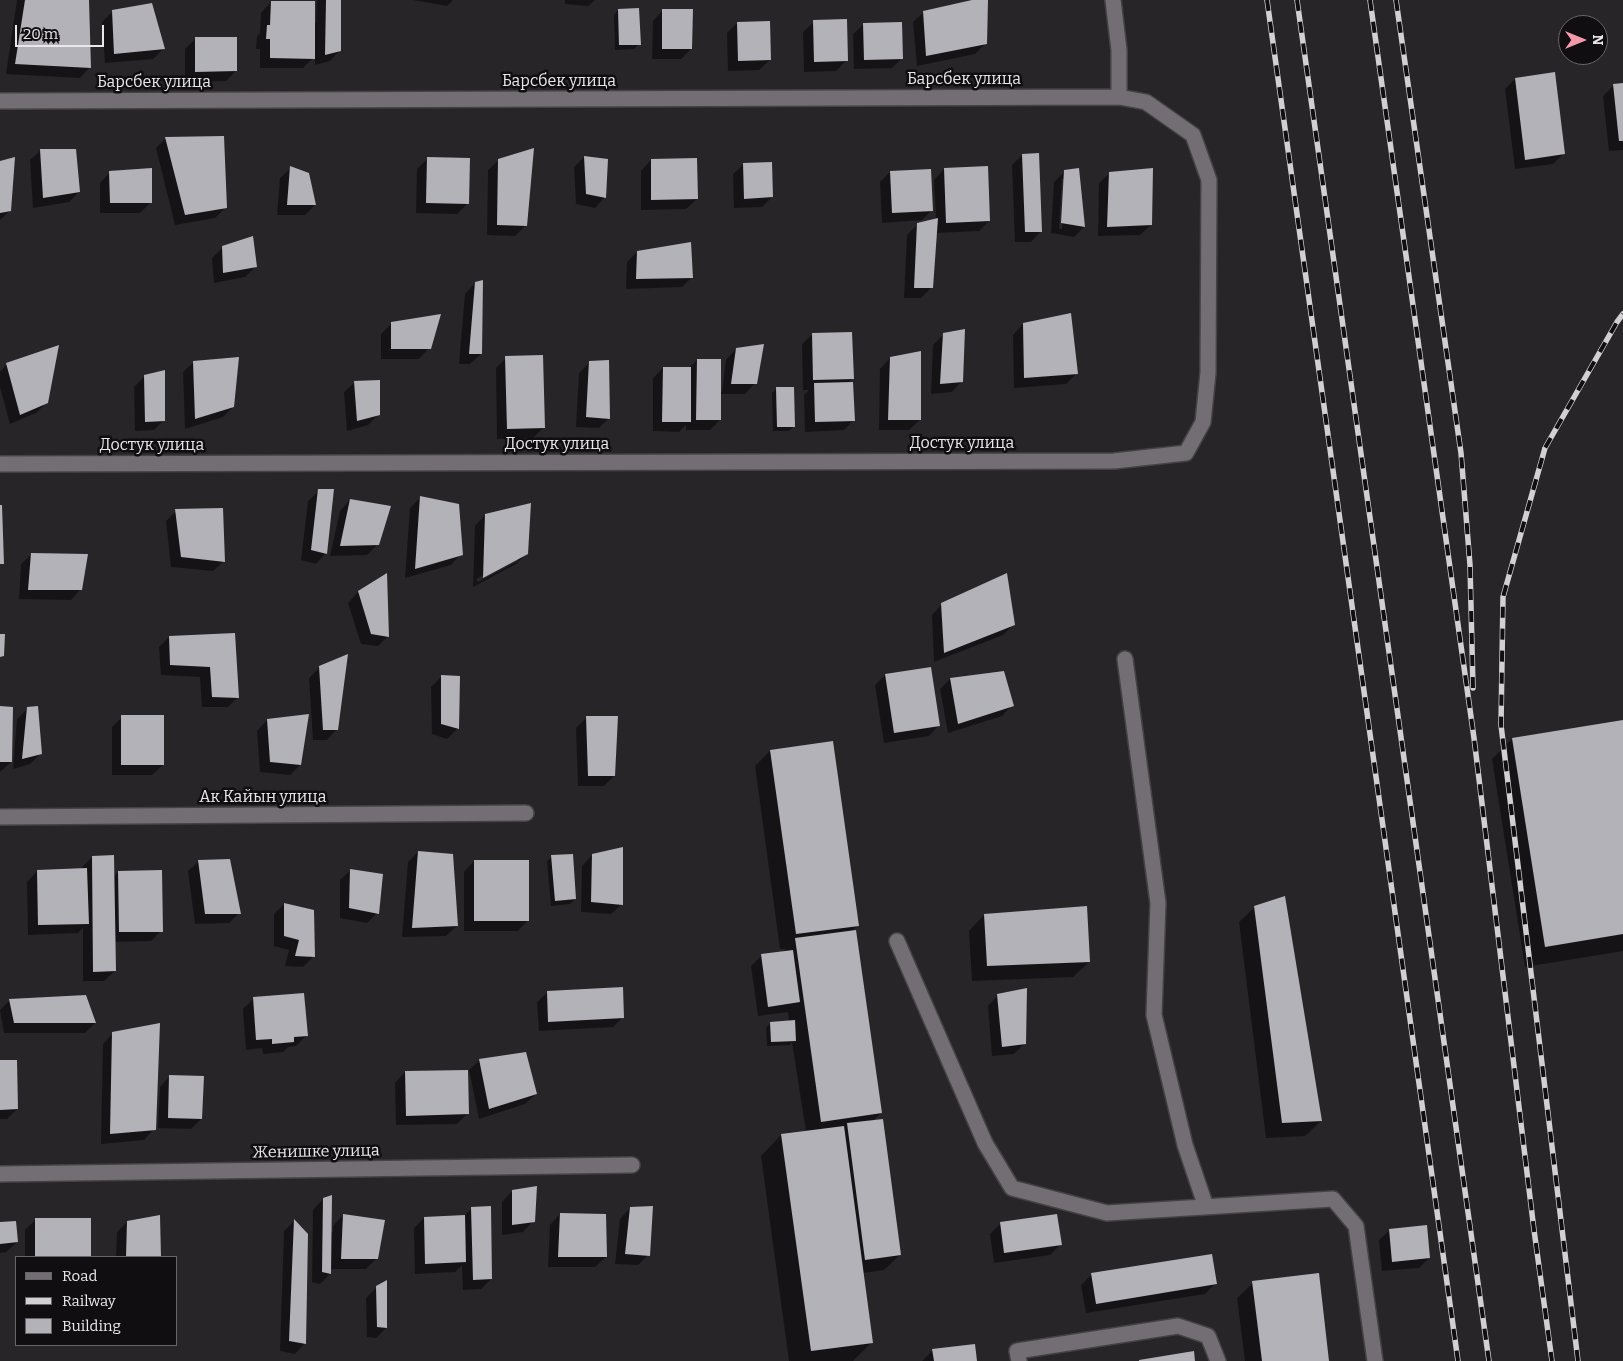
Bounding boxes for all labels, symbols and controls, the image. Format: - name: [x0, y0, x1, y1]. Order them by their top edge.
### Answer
- scale bar: [18, 15, 106, 47]
- north arrow: [1558, 15, 1608, 65]
- text: 20 m: [23, 25, 58, 43]
- text: N: [1589, 35, 1606, 45]
- street label: Барсбек улица: [907, 70, 1021, 90]
- street label: Барсбек улица: [502, 72, 616, 92]
- street label: Барсбек улица: [97, 73, 211, 93]
- street label: Достук улица: [910, 434, 1014, 454]
- street label: Достук улица: [505, 435, 609, 455]
- street label: Достук улица: [100, 436, 204, 456]
- street label: Ак Кайын улица: [199, 788, 327, 808]
- street label: Женишке улица: [252, 1141, 380, 1163]
- legend: [15, 1256, 178, 1346]
- text: Road: [62, 1267, 97, 1285]
- text: Railway: [62, 1292, 116, 1310]
- text: Building: [62, 1317, 121, 1335]

